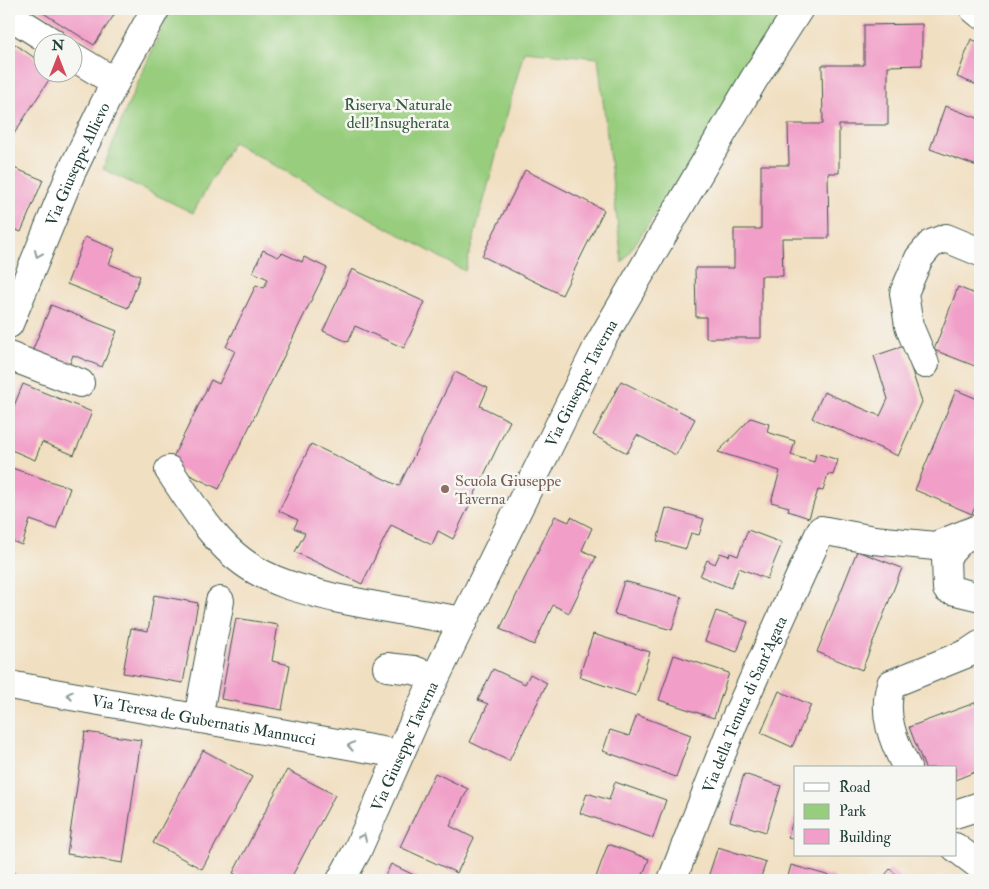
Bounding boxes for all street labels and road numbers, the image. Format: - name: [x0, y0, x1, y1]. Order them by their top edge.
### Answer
- street label: Via Giuseppe Allievo: [41, 99, 115, 229]
- street label: Via Giuseppe Taverna: [541, 316, 622, 451]
- street label: Via della Tenuta di Sant'Agata: [698, 613, 792, 796]
- street label: Via Giuseppe Taverna: [367, 678, 443, 815]
- street label: Via Teresa de Gubernatis Mannucci: [90, 691, 317, 750]

